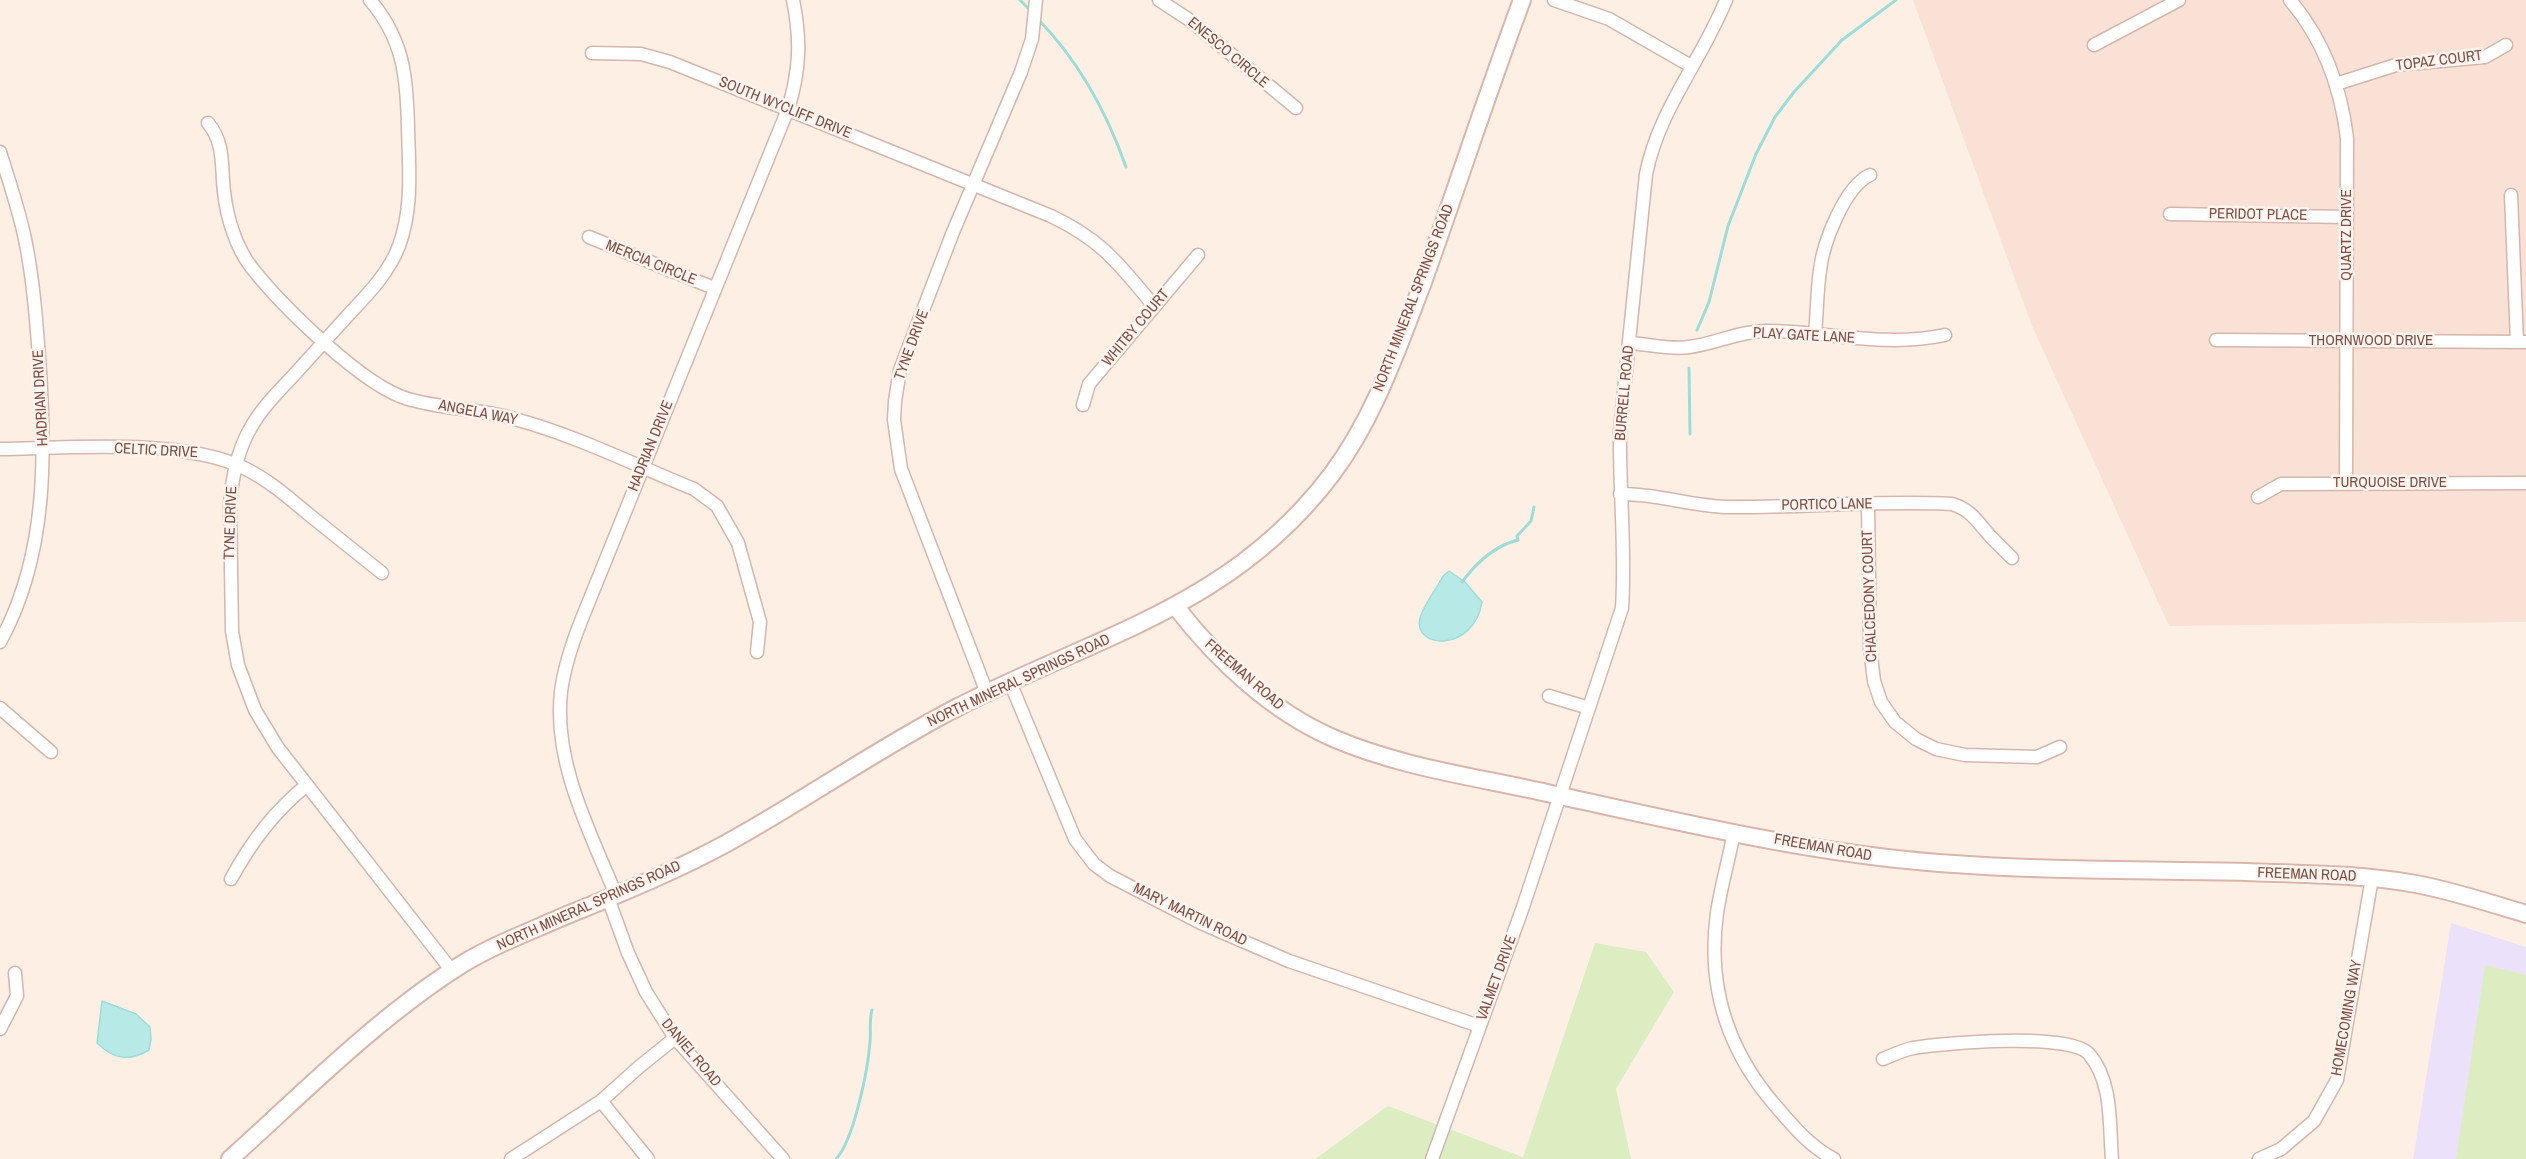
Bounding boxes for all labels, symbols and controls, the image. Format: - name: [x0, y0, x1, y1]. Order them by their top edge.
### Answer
- street label: ENESCO CIRCLE: [1184, 14, 1272, 92]
- street label: TOPAZ COURT: [2395, 47, 2483, 75]
- street label: SOUTH WYCLIFF DRIVE: [716, 73, 854, 143]
- street label: QUARTZ DRIVE: [2338, 189, 2356, 281]
- street label: NORTH MINERAL SPRINGS ROAD: [1370, 202, 1458, 394]
- street label: PERIDOT PLACE: [2209, 205, 2307, 225]
- street label: MERCIA CIRCLE: [603, 237, 699, 289]
- street label: WHITBY COURT: [1099, 286, 1173, 370]
- street label: TYNE DRIVE: [891, 307, 933, 383]
- street label: PLAY GATE LANE: [1753, 324, 1855, 348]
- street label: THORNWOOD DRIVE: [2309, 332, 2433, 350]
- street label: BURRELL ROAD: [1612, 345, 1638, 441]
- street label: HADRIAN DRIVE: [29, 349, 53, 447]
- street label: ANGELA WAY: [437, 397, 519, 429]
- street label: HADRIAN DRIVE: [625, 398, 677, 494]
- street label: CELTIC DRIVE: [114, 440, 198, 462]
- street label: TURQUOISE DRIVE: [2333, 474, 2447, 492]
- street label: TYNE DRIVE: [221, 486, 241, 560]
- street label: PORTICO LANE: [1781, 495, 1873, 515]
- street label: CHALCEDONY COURT: [1859, 530, 1881, 662]
- street label: NORTH MINERAL SPRINGS ROAD: [925, 631, 1113, 731]
- street label: FREEMAN ROAD: [1201, 636, 1287, 714]
- street label: FREEMAN ROAD: [1773, 831, 1873, 865]
- street label: NORTH MINERAL SPRINGS ROAD: [494, 857, 684, 955]
- street label: FREEMAN ROAD: [2257, 864, 2357, 886]
- street label: MARY MARTIN ROAD: [1130, 880, 1250, 950]
- street label: VALMET DRIVE: [1473, 933, 1521, 1023]
- street label: HOMECOMING WAY: [2328, 959, 2366, 1077]
- street label: DANIEL ROAD: [657, 1015, 725, 1091]

